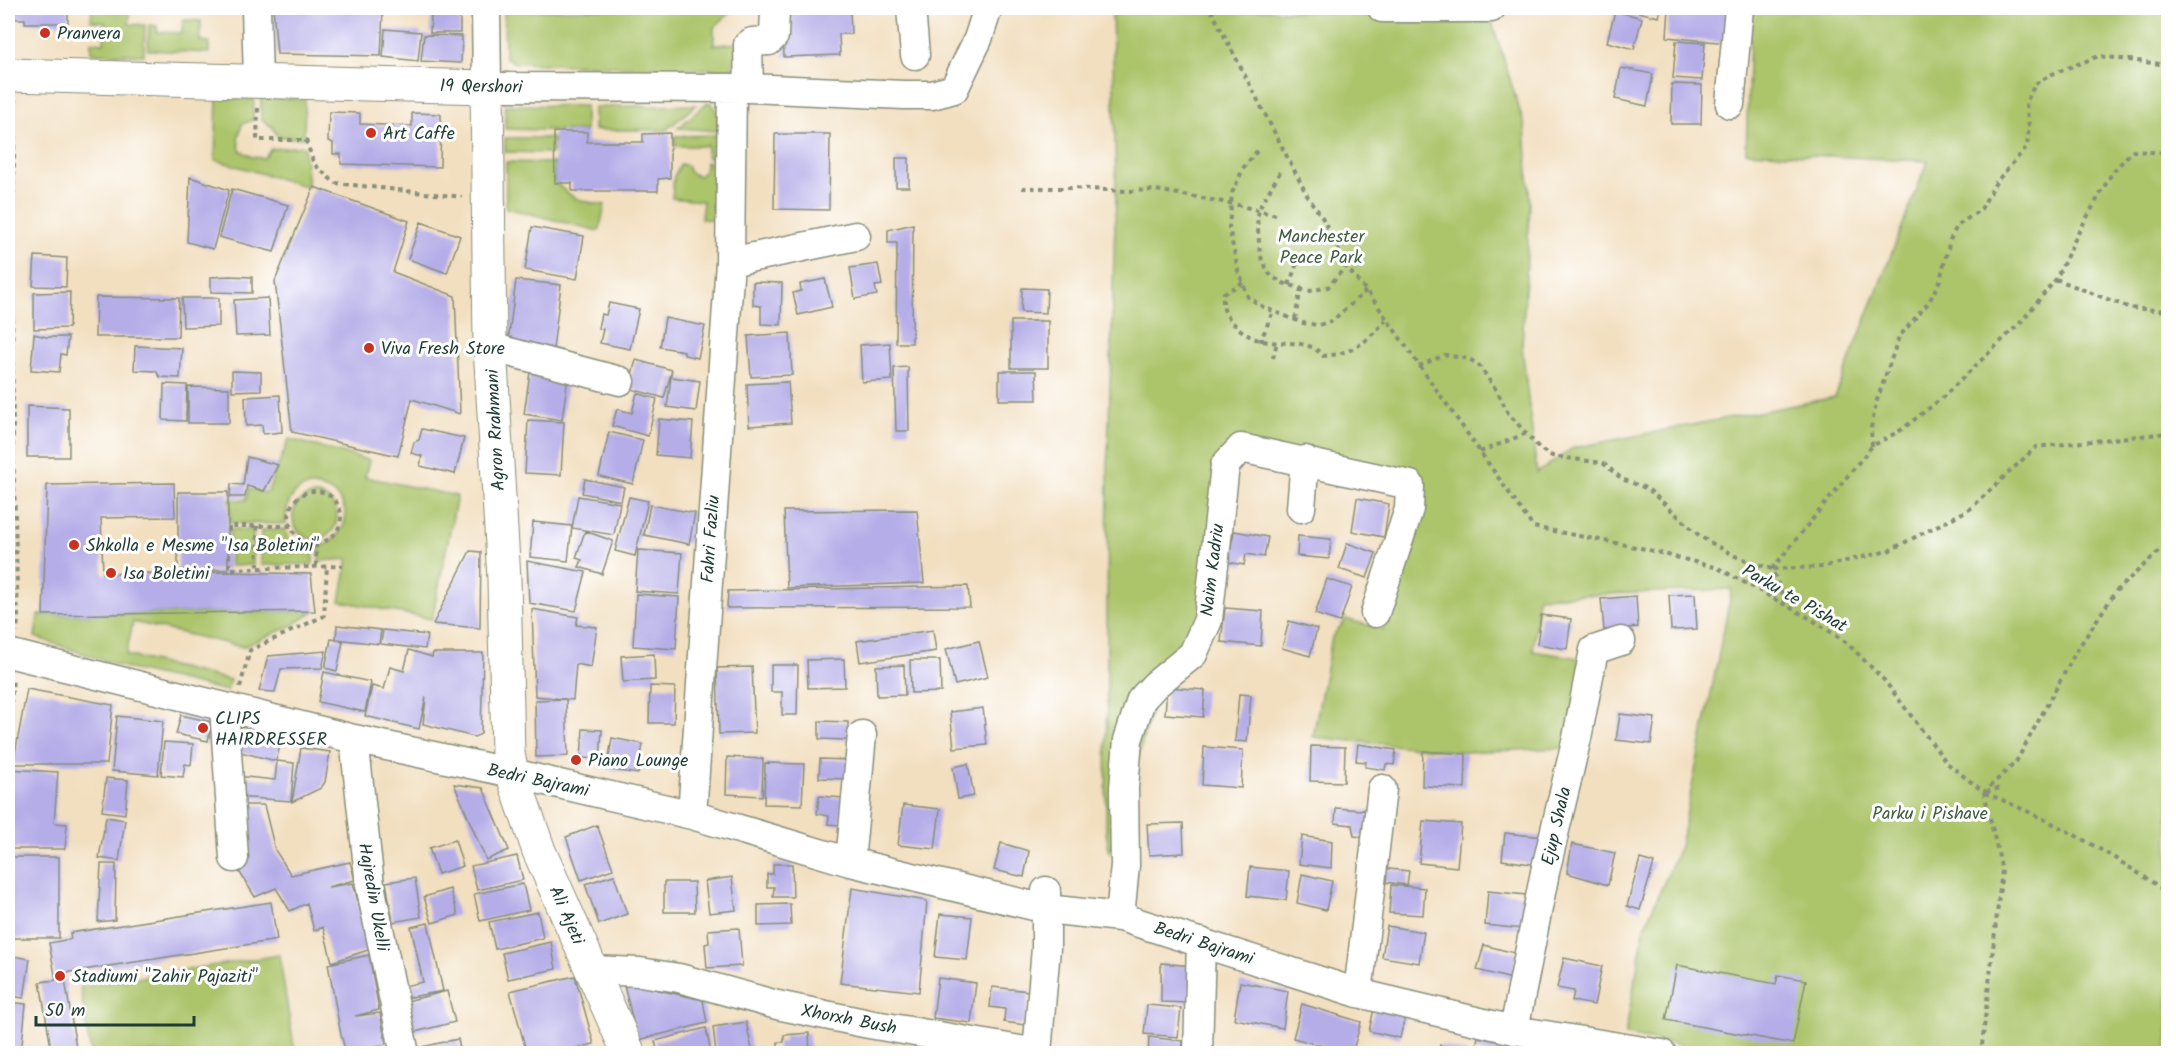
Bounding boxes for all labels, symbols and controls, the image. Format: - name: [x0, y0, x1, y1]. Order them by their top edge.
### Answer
- place label: Pranvera: [57, 20, 121, 49]
- marker: Pranvera: [38, 26, 52, 40]
- street label: 19 Qershori: [439, 72, 523, 103]
- place label: Art Caffe: [383, 120, 455, 149]
- marker: Art Caffe: [364, 126, 378, 140]
- park label: Manchester Peace Park: [1278, 223, 1365, 273]
- place label: Viva Fresh Store: [381, 335, 505, 364]
- marker: Viva Fresh Store: [362, 341, 376, 355]
- street label: Agron Rrahmani: [479, 368, 514, 491]
- street label: Fahri Fazliu: [694, 494, 729, 584]
- street label: Naim Kadriu: [1193, 522, 1234, 618]
- place label: Shkolla e Mesme "Isa Boletini": [86, 532, 319, 561]
- marker: Shkolla e Mesme "Isa Boletini": [67, 538, 81, 552]
- street label: Parku te Pishat: [1736, 557, 1853, 642]
- place label: Isa Boletini: [123, 560, 210, 589]
- marker: Isa Boletini: [104, 566, 118, 580]
- place label: CLIPS HAIRDRESSER: [215, 705, 327, 755]
- marker: CLIPS HAIRDRESSER: [196, 721, 210, 735]
- place label: Piano Lounge: [588, 747, 688, 776]
- marker: Piano Lounge: [569, 753, 583, 767]
- street label: Bedri Bajrami: [484, 757, 592, 807]
- street label: Ejup Shala: [1534, 784, 1581, 869]
- park label: Parku i Pishave: [1872, 800, 1988, 829]
- street label: Hajredin Ukelli: [349, 841, 396, 954]
- street label: Ali Ajeti: [540, 882, 592, 950]
- street label: Bedri Bajrami: [1150, 915, 1258, 974]
- place label: Stadiumi "Zahir Pajaziti": [72, 963, 258, 992]
- marker: Stadiumi "Zahir Pajaziti": [53, 969, 67, 983]
- scale bar: [36, 989, 194, 1027]
- text: 50 m: [45, 997, 85, 1026]
- street label: Xhorxh Bush: [798, 997, 899, 1044]

